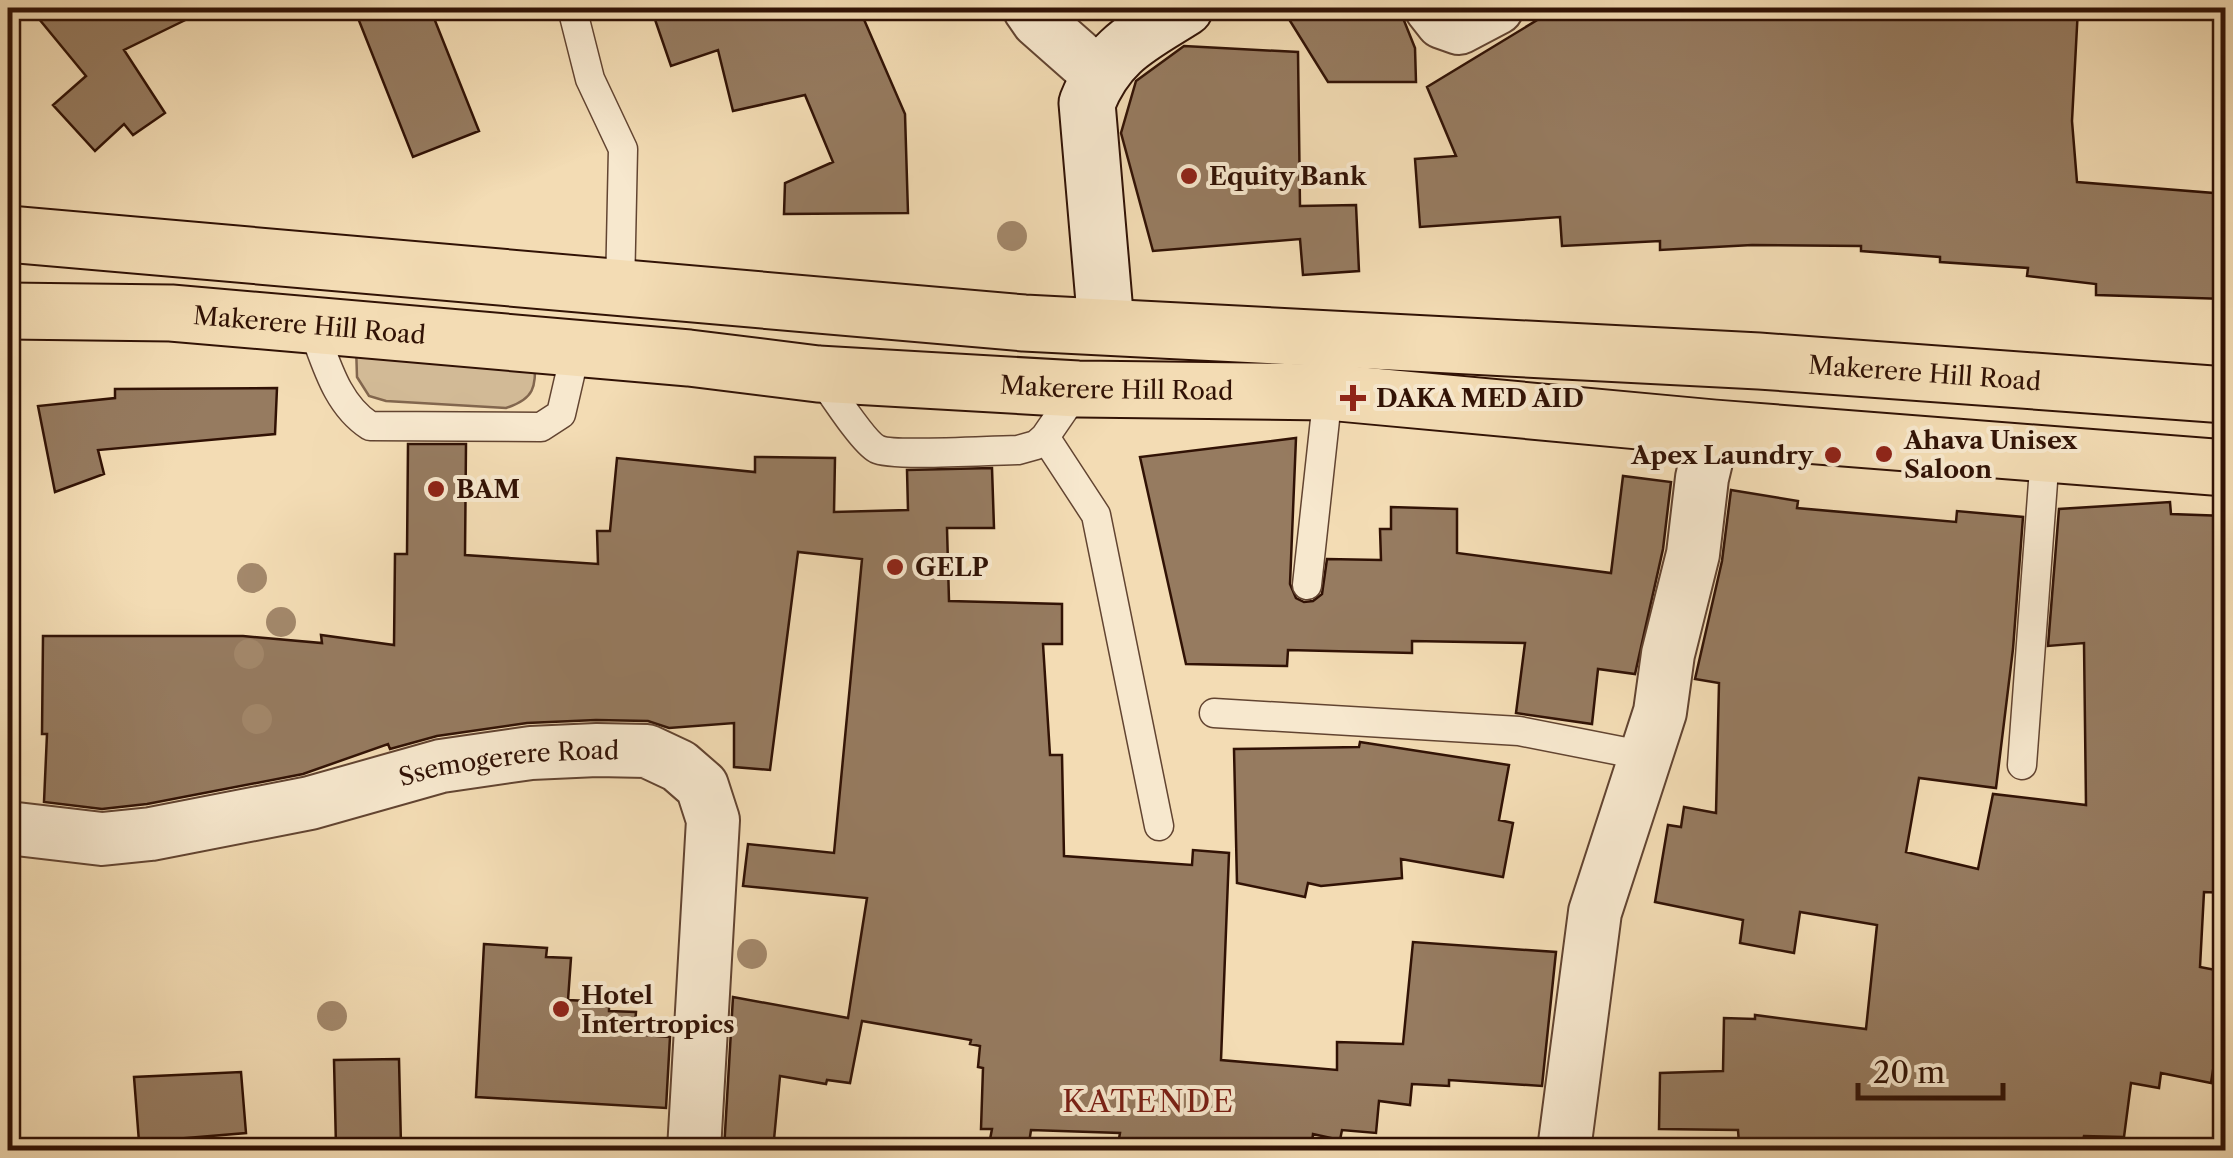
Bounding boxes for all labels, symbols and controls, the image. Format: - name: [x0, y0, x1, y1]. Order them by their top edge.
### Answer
- place label: Equity Bank: [1209, 161, 1367, 192]
- marker: Equity Bank: [1178, 165, 1200, 187]
- street label: Makerere Hill Road: [192, 300, 427, 351]
- street label: Makerere Hill Road: [1807, 350, 2042, 397]
- street label: Makerere Hill Road: [999, 370, 1233, 407]
- place label: DAKA MED AID: [1376, 383, 1584, 414]
- marker: DAKA MED AID: [1340, 385, 1366, 411]
- place label: Ahava Unisex Saloon: [1903, 425, 2078, 485]
- place label: Apex Laundry: [1630, 440, 1814, 471]
- marker: Ahava Unisex Saloon: [1873, 443, 1895, 465]
- marker: Apex Laundry: [1822, 444, 1844, 466]
- place label: BAM: [456, 474, 520, 505]
- marker: BAM: [425, 478, 447, 500]
- place label: GELP: [915, 552, 989, 583]
- marker: GELP: [884, 556, 906, 578]
- street label: Ssemogerere Road: [395, 735, 619, 793]
- place label: Hotel Intertropics: [581, 980, 735, 1040]
- marker: Hotel Intertropics: [550, 998, 572, 1020]
- scale bar: [1858, 1038, 2003, 1100]
- text: 20 m: [1873, 1054, 1945, 1091]
- district label: KATENDE: [1062, 1083, 1236, 1120]

